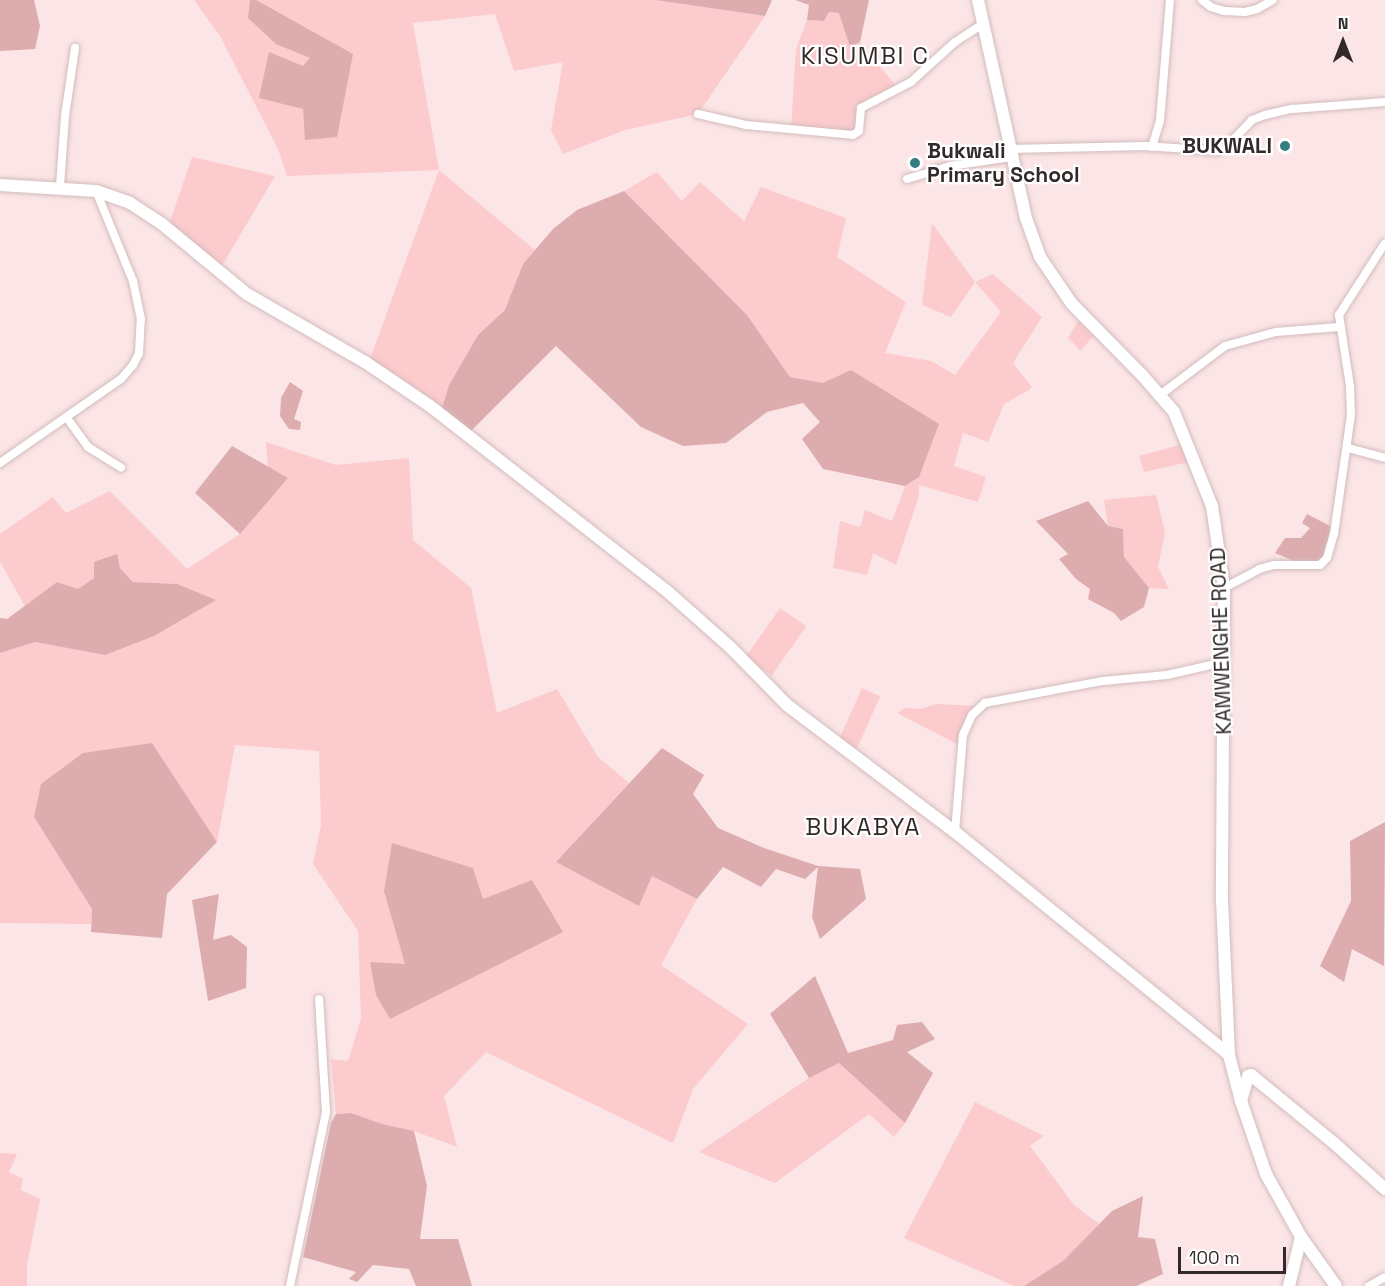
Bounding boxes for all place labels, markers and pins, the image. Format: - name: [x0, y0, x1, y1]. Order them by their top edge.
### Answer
- place label: BUKWALI: [1182, 133, 1272, 159]
- marker: BUKWALI: [1276, 137, 1294, 155]
- place label: Bukwali Primary School: [927, 138, 1080, 188]
- marker: Bukwali Primary School: [908, 156, 922, 170]

